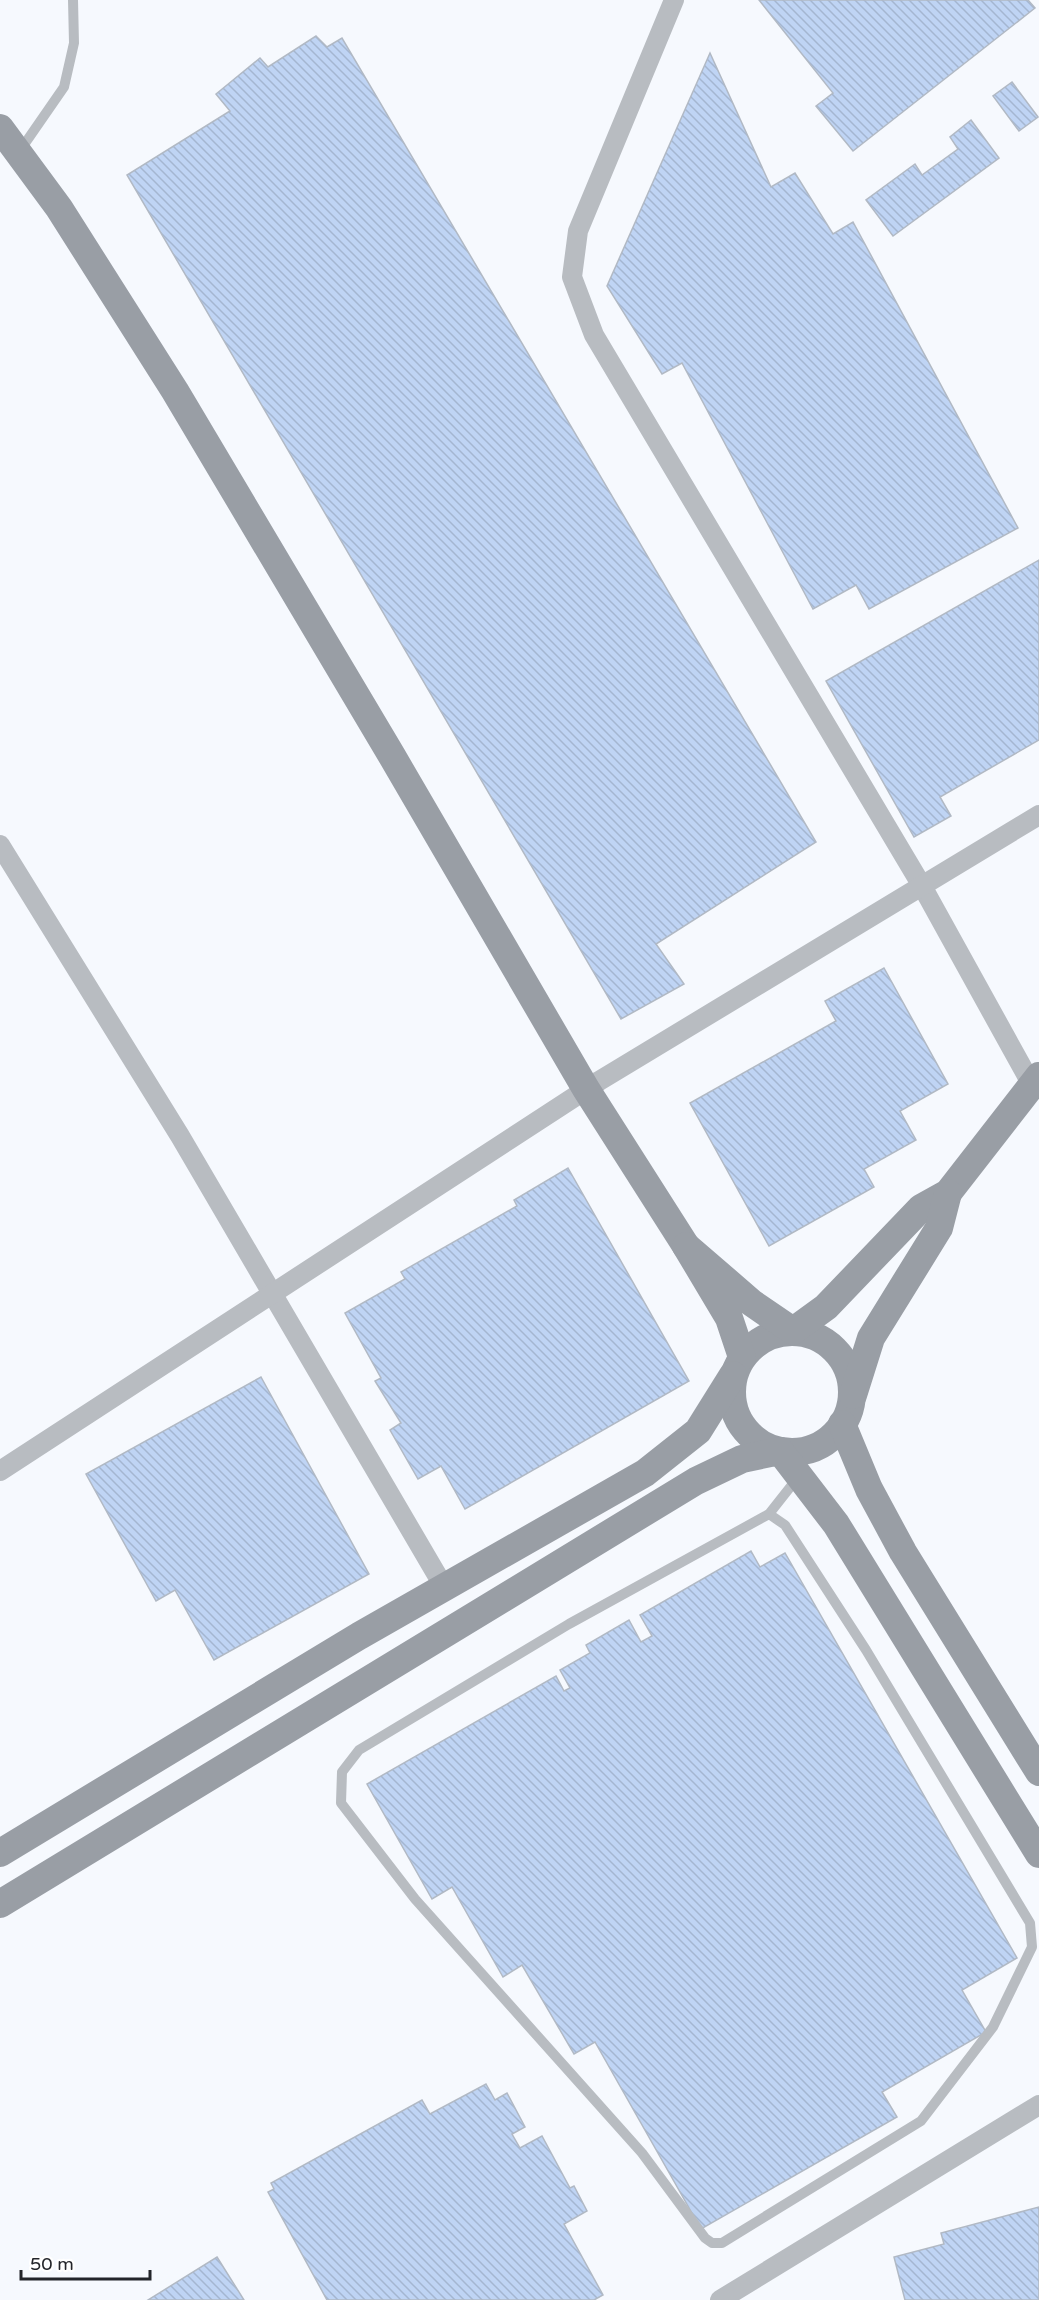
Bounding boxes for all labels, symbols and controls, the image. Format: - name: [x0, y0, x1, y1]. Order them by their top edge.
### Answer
- scale bar: [21, 2243, 150, 2281]
- text: 50 m: [30, 2253, 74, 2275]

